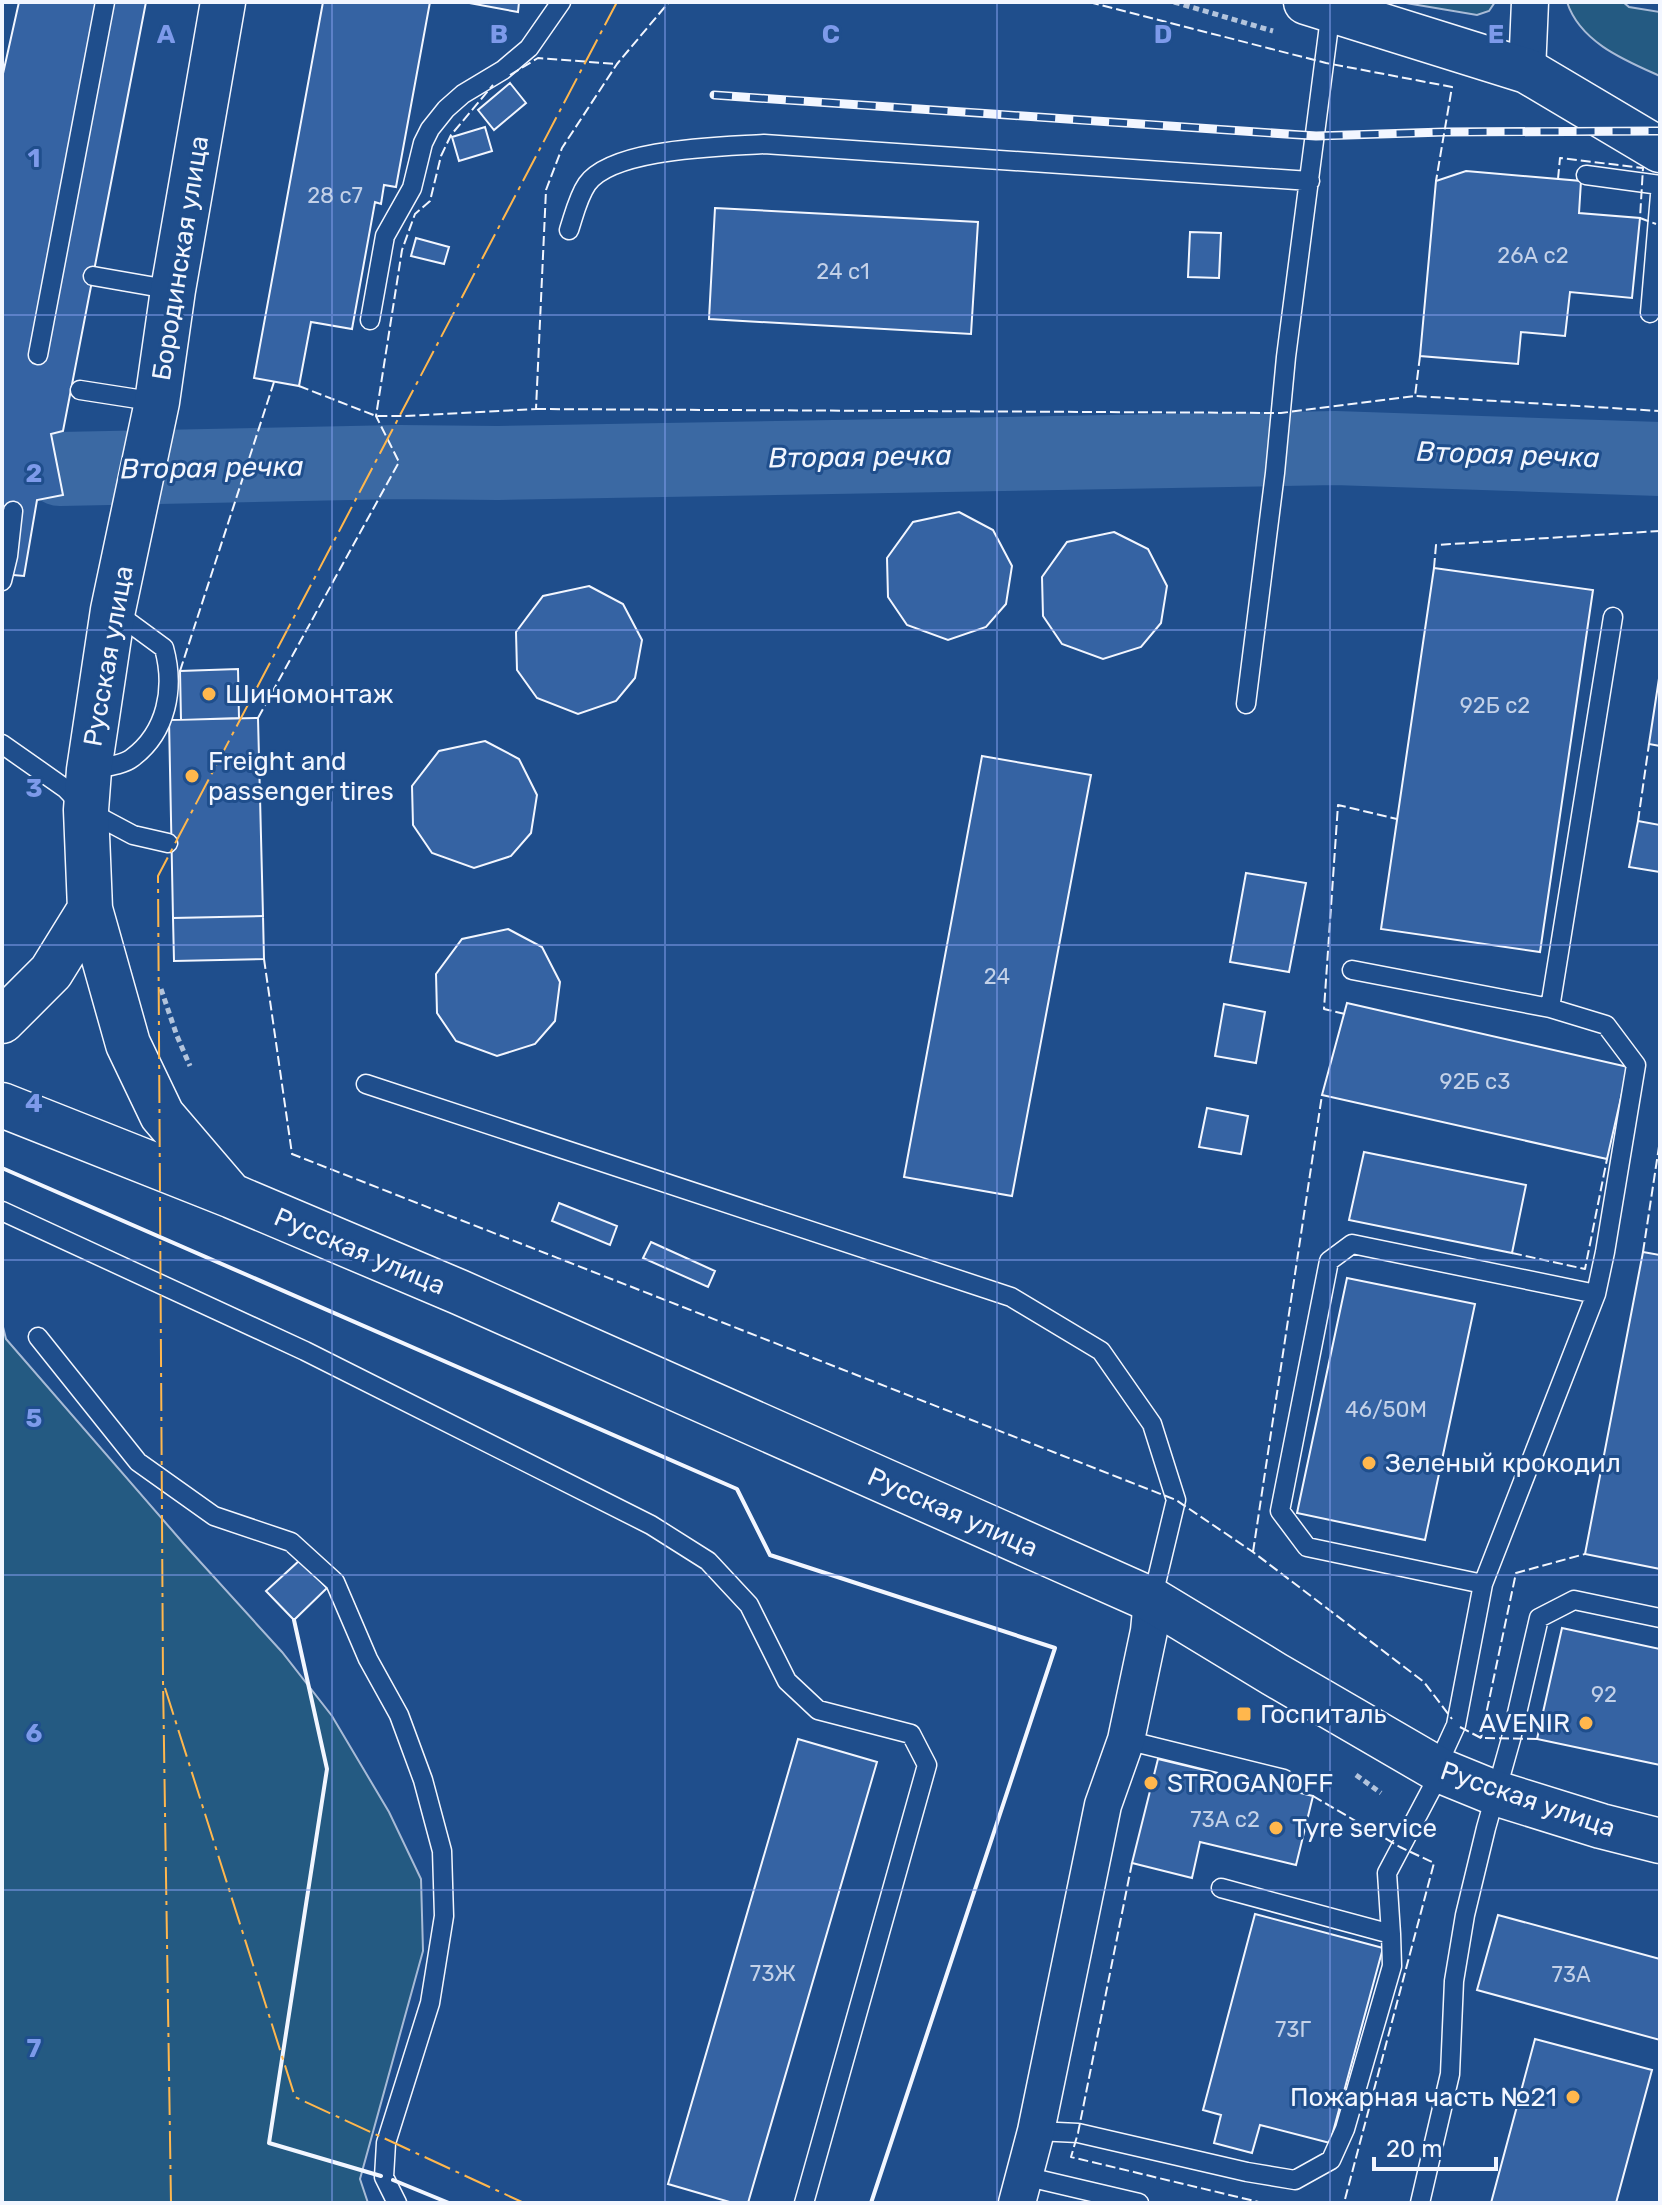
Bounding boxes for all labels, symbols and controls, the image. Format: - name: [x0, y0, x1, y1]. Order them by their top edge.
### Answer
- text: A: [157, 19, 176, 50]
- text: B: [490, 19, 508, 50]
- text: C: [822, 19, 840, 50]
- text: D: [1154, 19, 1172, 50]
- text: E: [1488, 19, 1504, 50]
- street label: Бородинская улица: [146, 134, 215, 383]
- text: 1: [28, 143, 40, 174]
- house number: 28 с7: [307, 182, 363, 209]
- house number: 26А с2: [1497, 242, 1569, 269]
- house number: 24 с1: [816, 258, 870, 285]
- water label: Вторая речка: [1416, 435, 1600, 474]
- water label: Вторая речка: [768, 438, 952, 475]
- water label: Вторая речка: [120, 449, 304, 486]
- text: 2: [26, 458, 42, 489]
- street label: Русская улица: [77, 563, 140, 749]
- place label: Шиномонтаж: [225, 679, 394, 710]
- marker: Шиномонтаж: [200, 685, 218, 703]
- house number: 92Б с2: [1460, 692, 1530, 719]
- place label: Freight and passenger tires: [208, 746, 394, 807]
- marker: Freight and passenger tires: [183, 767, 201, 785]
- text: 3: [25, 773, 43, 804]
- house number: 24: [984, 963, 1010, 990]
- house number: 92Б с3: [1440, 1068, 1510, 1095]
- text: 4: [25, 1088, 43, 1119]
- street label: Русская улица: [270, 1201, 450, 1301]
- house number: 46/50М: [1345, 1396, 1427, 1423]
- text: 5: [26, 1403, 42, 1434]
- place label: Зеленый крокодил: [1385, 1448, 1621, 1479]
- marker: Зеленый крокодил: [1360, 1454, 1378, 1472]
- street label: Русская улица: [863, 1461, 1043, 1564]
- house number: 92: [1591, 1681, 1617, 1708]
- place label: Госпиталь: [1260, 1699, 1387, 1730]
- marker: Госпиталь: [1235, 1705, 1253, 1723]
- place label: AVENIR: [1479, 1708, 1570, 1739]
- marker: AVENIR: [1577, 1714, 1595, 1732]
- text: 6: [26, 1718, 43, 1749]
- street label: Русская улица: [1436, 1755, 1619, 1844]
- place label: STROGANOFF: [1167, 1768, 1333, 1799]
- marker: STROGANOFF: [1142, 1774, 1160, 1792]
- house number: 73А с2: [1190, 1806, 1260, 1833]
- place label: Tyre service: [1292, 1813, 1437, 1844]
- marker: Tyre service: [1267, 1819, 1285, 1837]
- house number: 73Ж: [750, 1960, 796, 1987]
- house number: 73А: [1551, 1961, 1591, 1988]
- house number: 73Г: [1275, 2016, 1312, 2043]
- text: 7: [27, 2033, 42, 2064]
- place label: Пожарная часть №21: [1290, 2082, 1557, 2113]
- marker: Пожарная часть №21: [1564, 2088, 1582, 2106]
- scale bar: [1374, 2121, 1496, 2171]
- text: 20 m: [1386, 2135, 1443, 2163]

